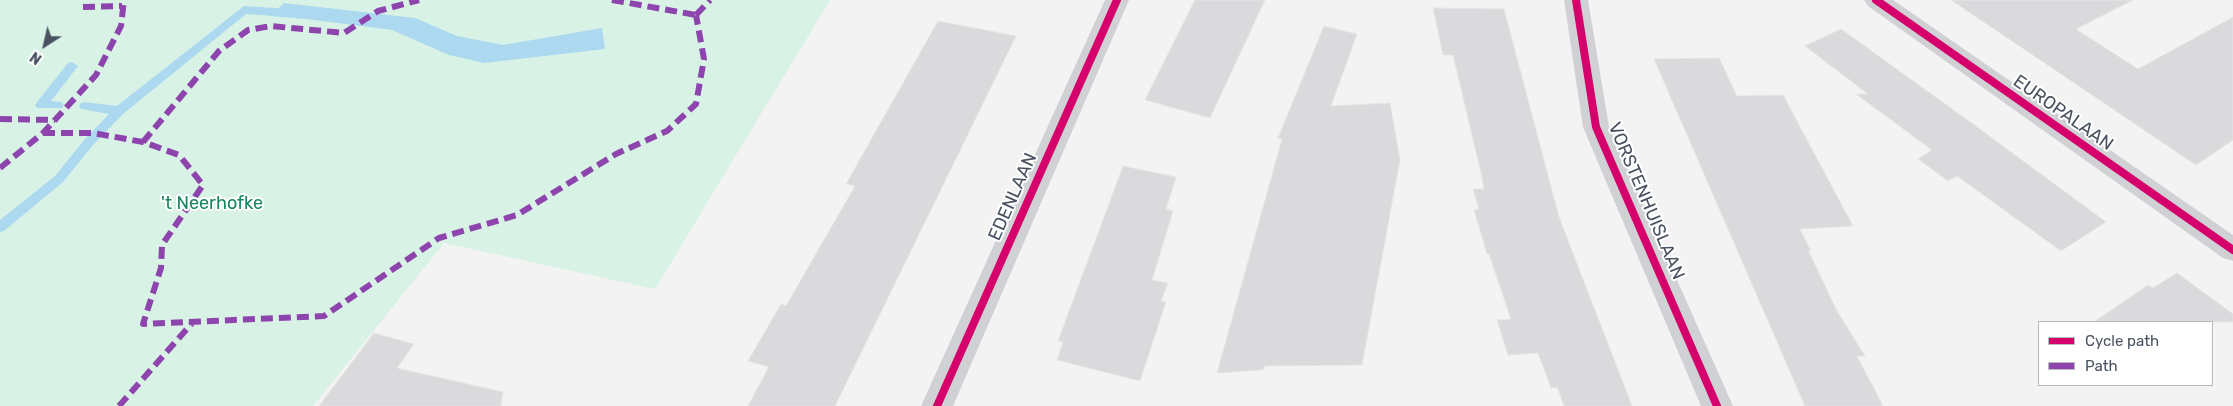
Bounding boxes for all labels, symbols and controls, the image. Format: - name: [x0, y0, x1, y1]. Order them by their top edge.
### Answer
- north arrow: [20, 20, 70, 70]
- text: N: [27, 48, 45, 68]
- street label: EUROPALAAN: [2009, 71, 2117, 155]
- street label: VORSTENHUISLAAN: [1603, 119, 1689, 283]
- street label: EDENLAAN: [984, 150, 1042, 244]
- park label: 't Neerhofke: [161, 193, 263, 215]
- legend: [2038, 321, 2213, 386]
- text: Cycle path: [2085, 332, 2159, 350]
- text: Path: [2085, 357, 2118, 375]

